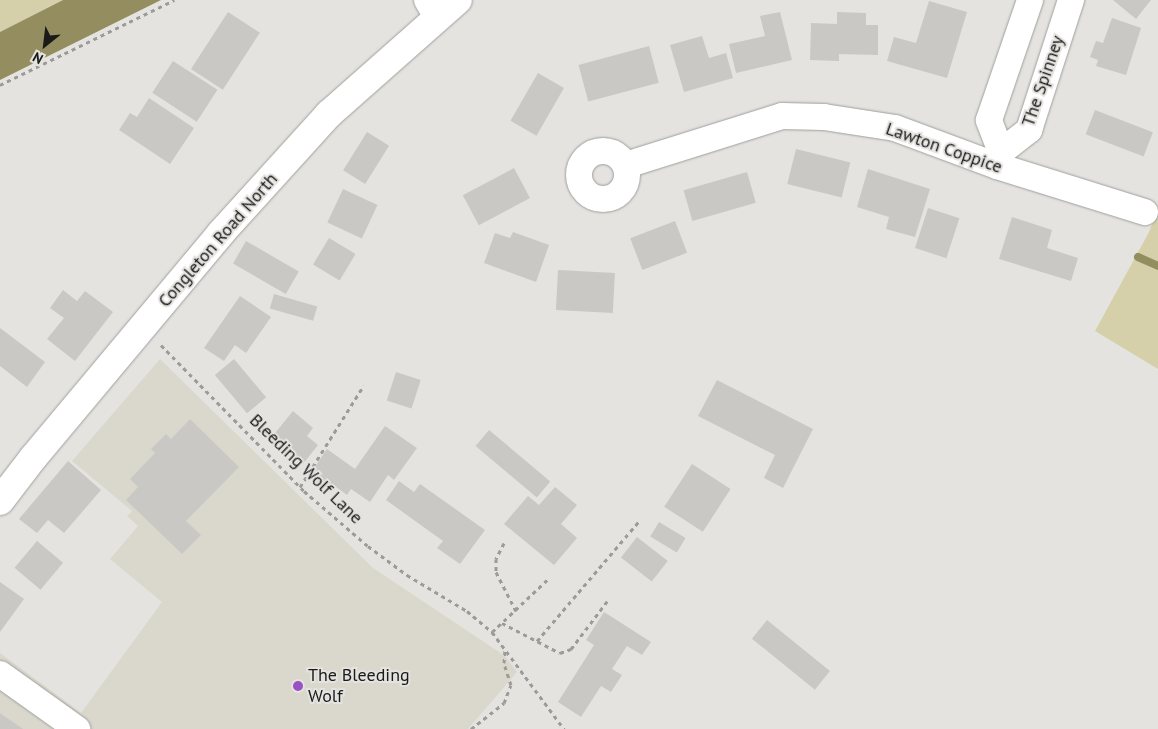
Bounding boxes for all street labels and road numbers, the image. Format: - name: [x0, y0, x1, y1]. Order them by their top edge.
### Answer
- street label: The Spinney: [1017, 33, 1069, 129]
- street label: Lawton Coppice: [883, 118, 1005, 178]
- street label: Congleton Road North: [154, 169, 282, 311]
- street label: Bleeding Wolf Lane: [245, 409, 367, 529]

